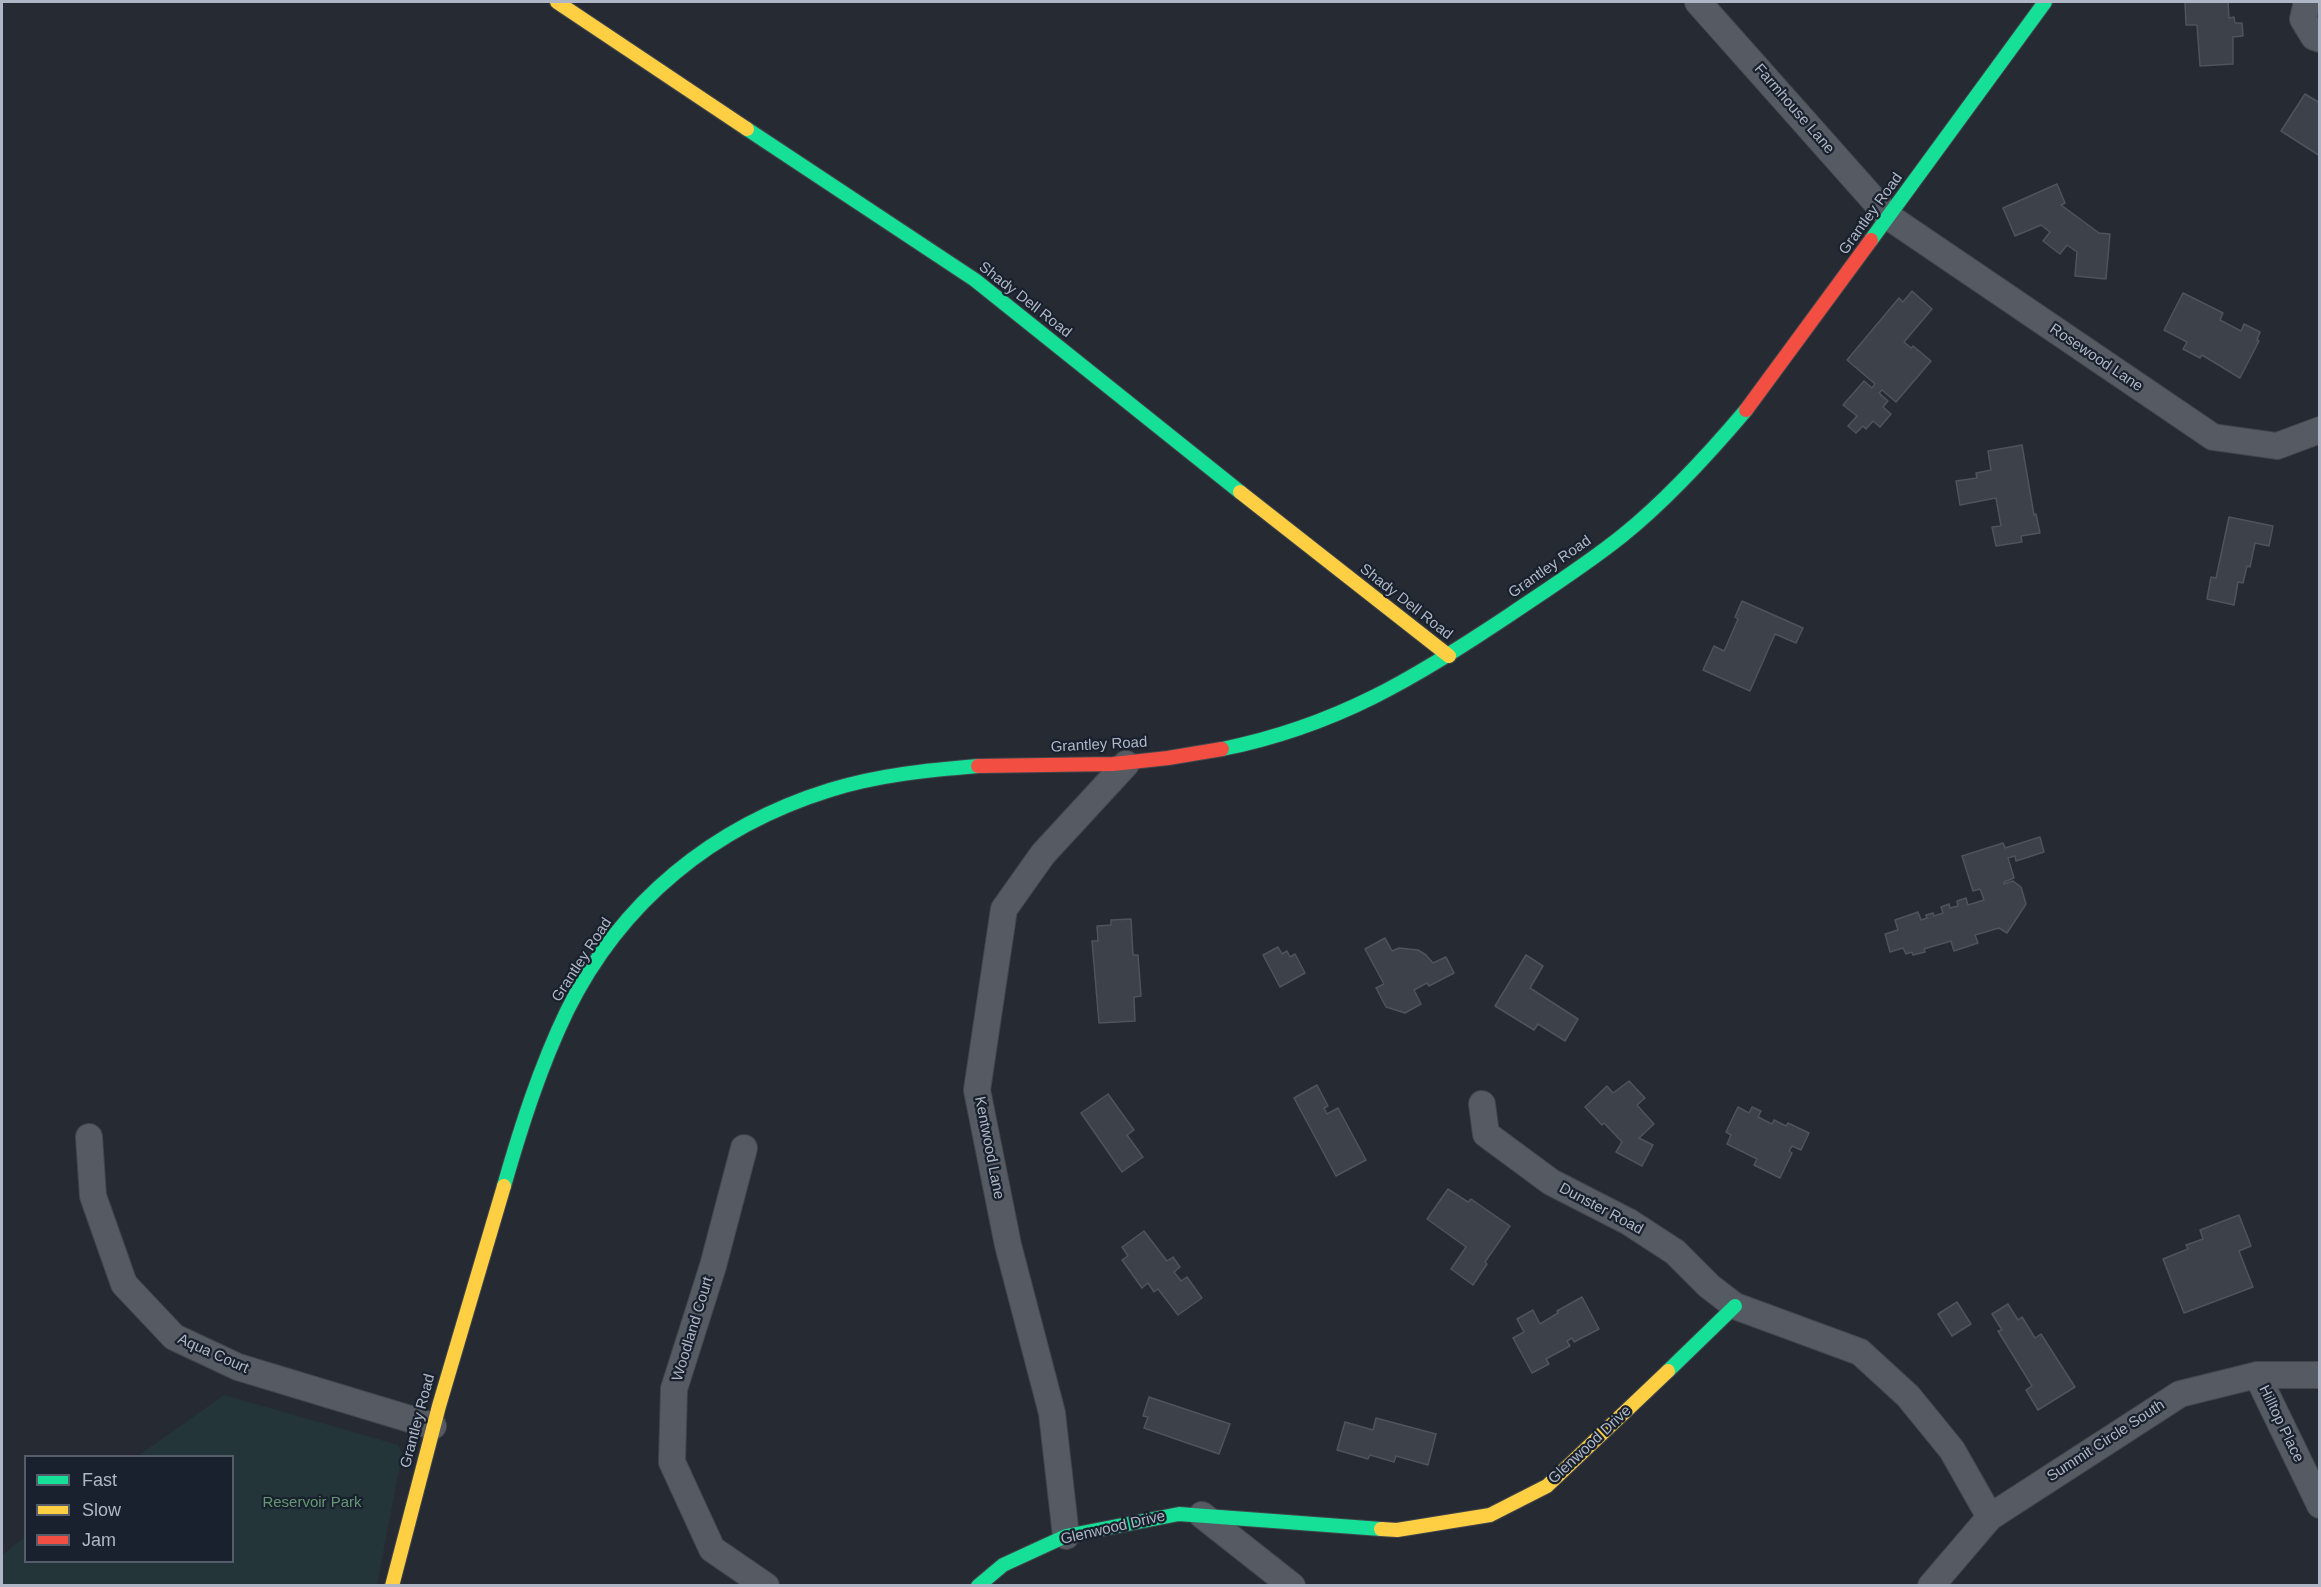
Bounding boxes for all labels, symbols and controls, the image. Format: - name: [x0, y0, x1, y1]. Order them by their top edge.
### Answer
- street label: Farmhouse Lane: [1750, 60, 1838, 158]
- street label: Grantley Road: [1835, 170, 1907, 258]
- street label: Shady Dell Road: [975, 258, 1075, 342]
- street label: Rosewood Lane: [2046, 320, 2146, 396]
- street label: Grantley Road: [1505, 532, 1595, 602]
- street label: Shady Dell Road: [1356, 560, 1456, 644]
- street label: Grantley Road: [1050, 733, 1148, 757]
- street label: Grantley Road: [548, 915, 616, 1005]
- street label: Kentwood Lane: [970, 1095, 1008, 1201]
- street label: Dunster Road: [1556, 1179, 1646, 1239]
- street label: Woodland Court: [669, 1275, 717, 1383]
- street label: Aqua Court: [175, 1330, 251, 1378]
- street label: Grantley Road: [397, 1372, 439, 1470]
- street label: Hilltop Place: [2255, 1383, 2307, 1465]
- street label: Summit Circle South: [2044, 1396, 2168, 1486]
- street label: Glenwood Drive: [1545, 1402, 1635, 1488]
- legend: [24, 1455, 234, 1563]
- text: Fast: [82, 1470, 117, 1490]
- park label: Reservoir Park: [262, 1494, 362, 1512]
- text: Slow: [82, 1500, 121, 1520]
- street label: Glenwood Drive: [1059, 1507, 1167, 1549]
- text: Jam: [82, 1530, 116, 1550]

